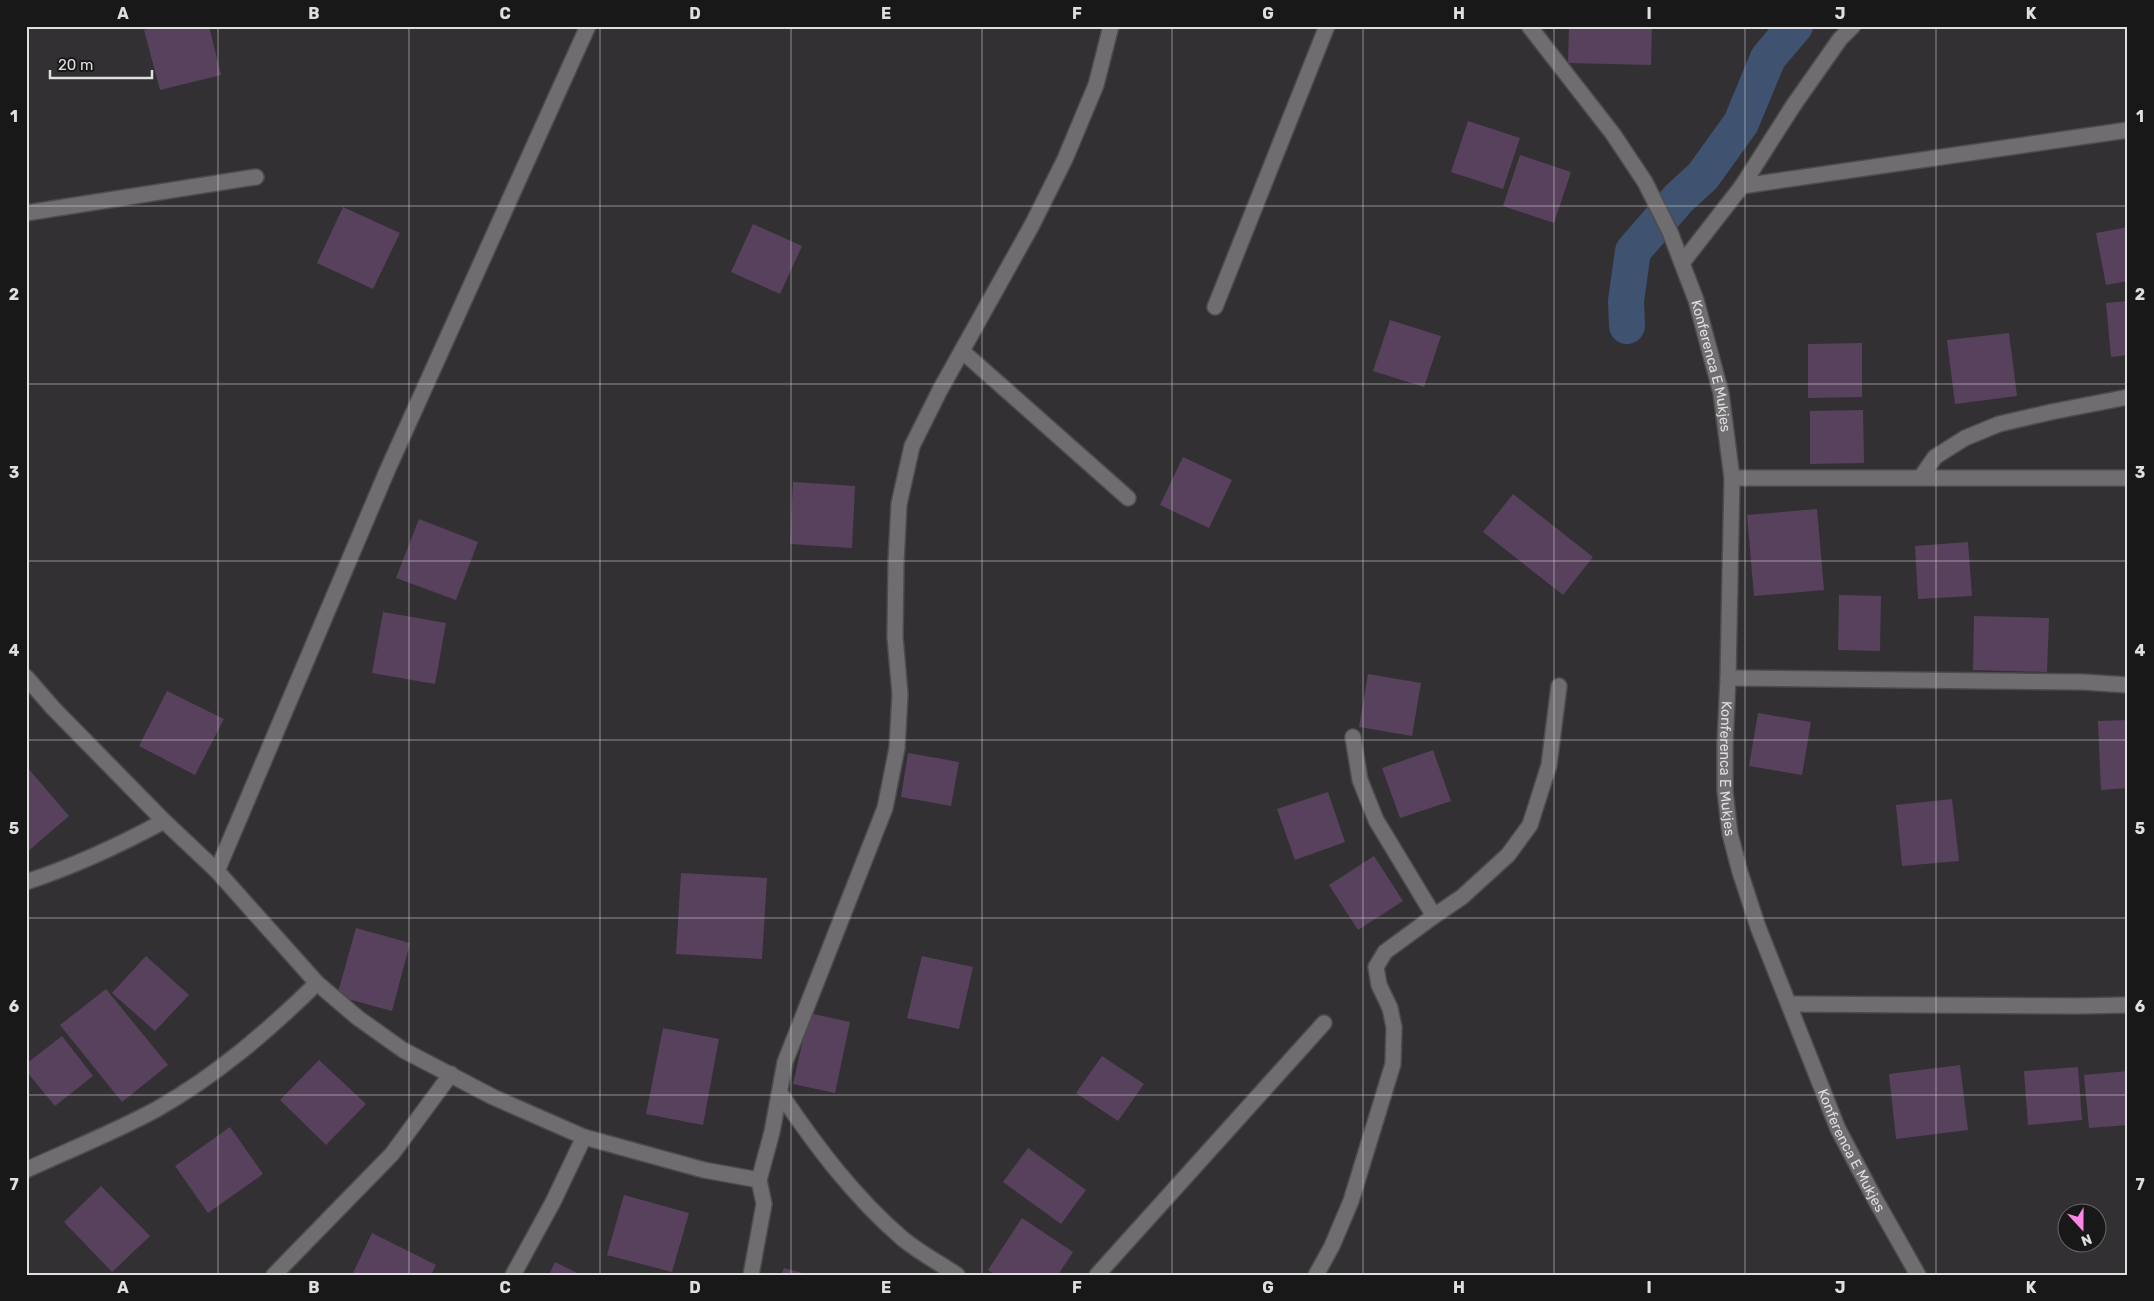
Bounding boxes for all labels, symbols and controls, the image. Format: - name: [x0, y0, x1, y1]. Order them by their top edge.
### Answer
- text: A: [117, 4, 129, 23]
- text: B: [308, 4, 320, 23]
- text: C: [499, 4, 511, 23]
- text: D: [689, 4, 701, 23]
- text: E: [881, 4, 891, 23]
- text: F: [1072, 4, 1082, 23]
- text: G: [1262, 4, 1274, 23]
- text: H: [1453, 4, 1465, 23]
- text: I: [1646, 4, 1652, 23]
- text: J: [1835, 4, 1845, 23]
- text: K: [2026, 4, 2037, 23]
- scale bar: [50, 48, 152, 80]
- text: 20 m: [58, 56, 93, 74]
- text: 1: [10, 107, 18, 126]
- text: 1: [2136, 107, 2144, 126]
- text: 2: [9, 285, 19, 304]
- text: 2: [2135, 285, 2145, 304]
- street label: Konferenca E Mukjes: [1688, 298, 1734, 433]
- text: 3: [9, 463, 19, 482]
- text: 3: [2135, 463, 2145, 482]
- text: 4: [9, 641, 20, 660]
- text: 4: [2135, 641, 2146, 660]
- street label: Konferenca E Mukjes: [1716, 701, 1739, 837]
- text: 5: [9, 819, 19, 838]
- text: 5: [2135, 819, 2145, 838]
- text: 6: [9, 997, 19, 1016]
- text: 6: [2135, 997, 2145, 1016]
- street label: Konferenca E Mukjes: [1814, 1086, 1889, 1215]
- text: 7: [9, 1175, 19, 1194]
- text: 7: [2135, 1175, 2145, 1194]
- north arrow: [2056, 1204, 2106, 1254]
- text: N: [2079, 1230, 2094, 1249]
- text: A: [117, 1278, 129, 1297]
- text: B: [308, 1278, 320, 1297]
- text: C: [499, 1278, 511, 1297]
- text: D: [689, 1278, 701, 1297]
- text: E: [881, 1278, 891, 1297]
- text: F: [1072, 1278, 1082, 1297]
- text: G: [1262, 1278, 1274, 1297]
- text: H: [1453, 1278, 1465, 1297]
- text: I: [1646, 1278, 1652, 1297]
- text: J: [1835, 1278, 1845, 1297]
- text: K: [2026, 1278, 2037, 1297]

